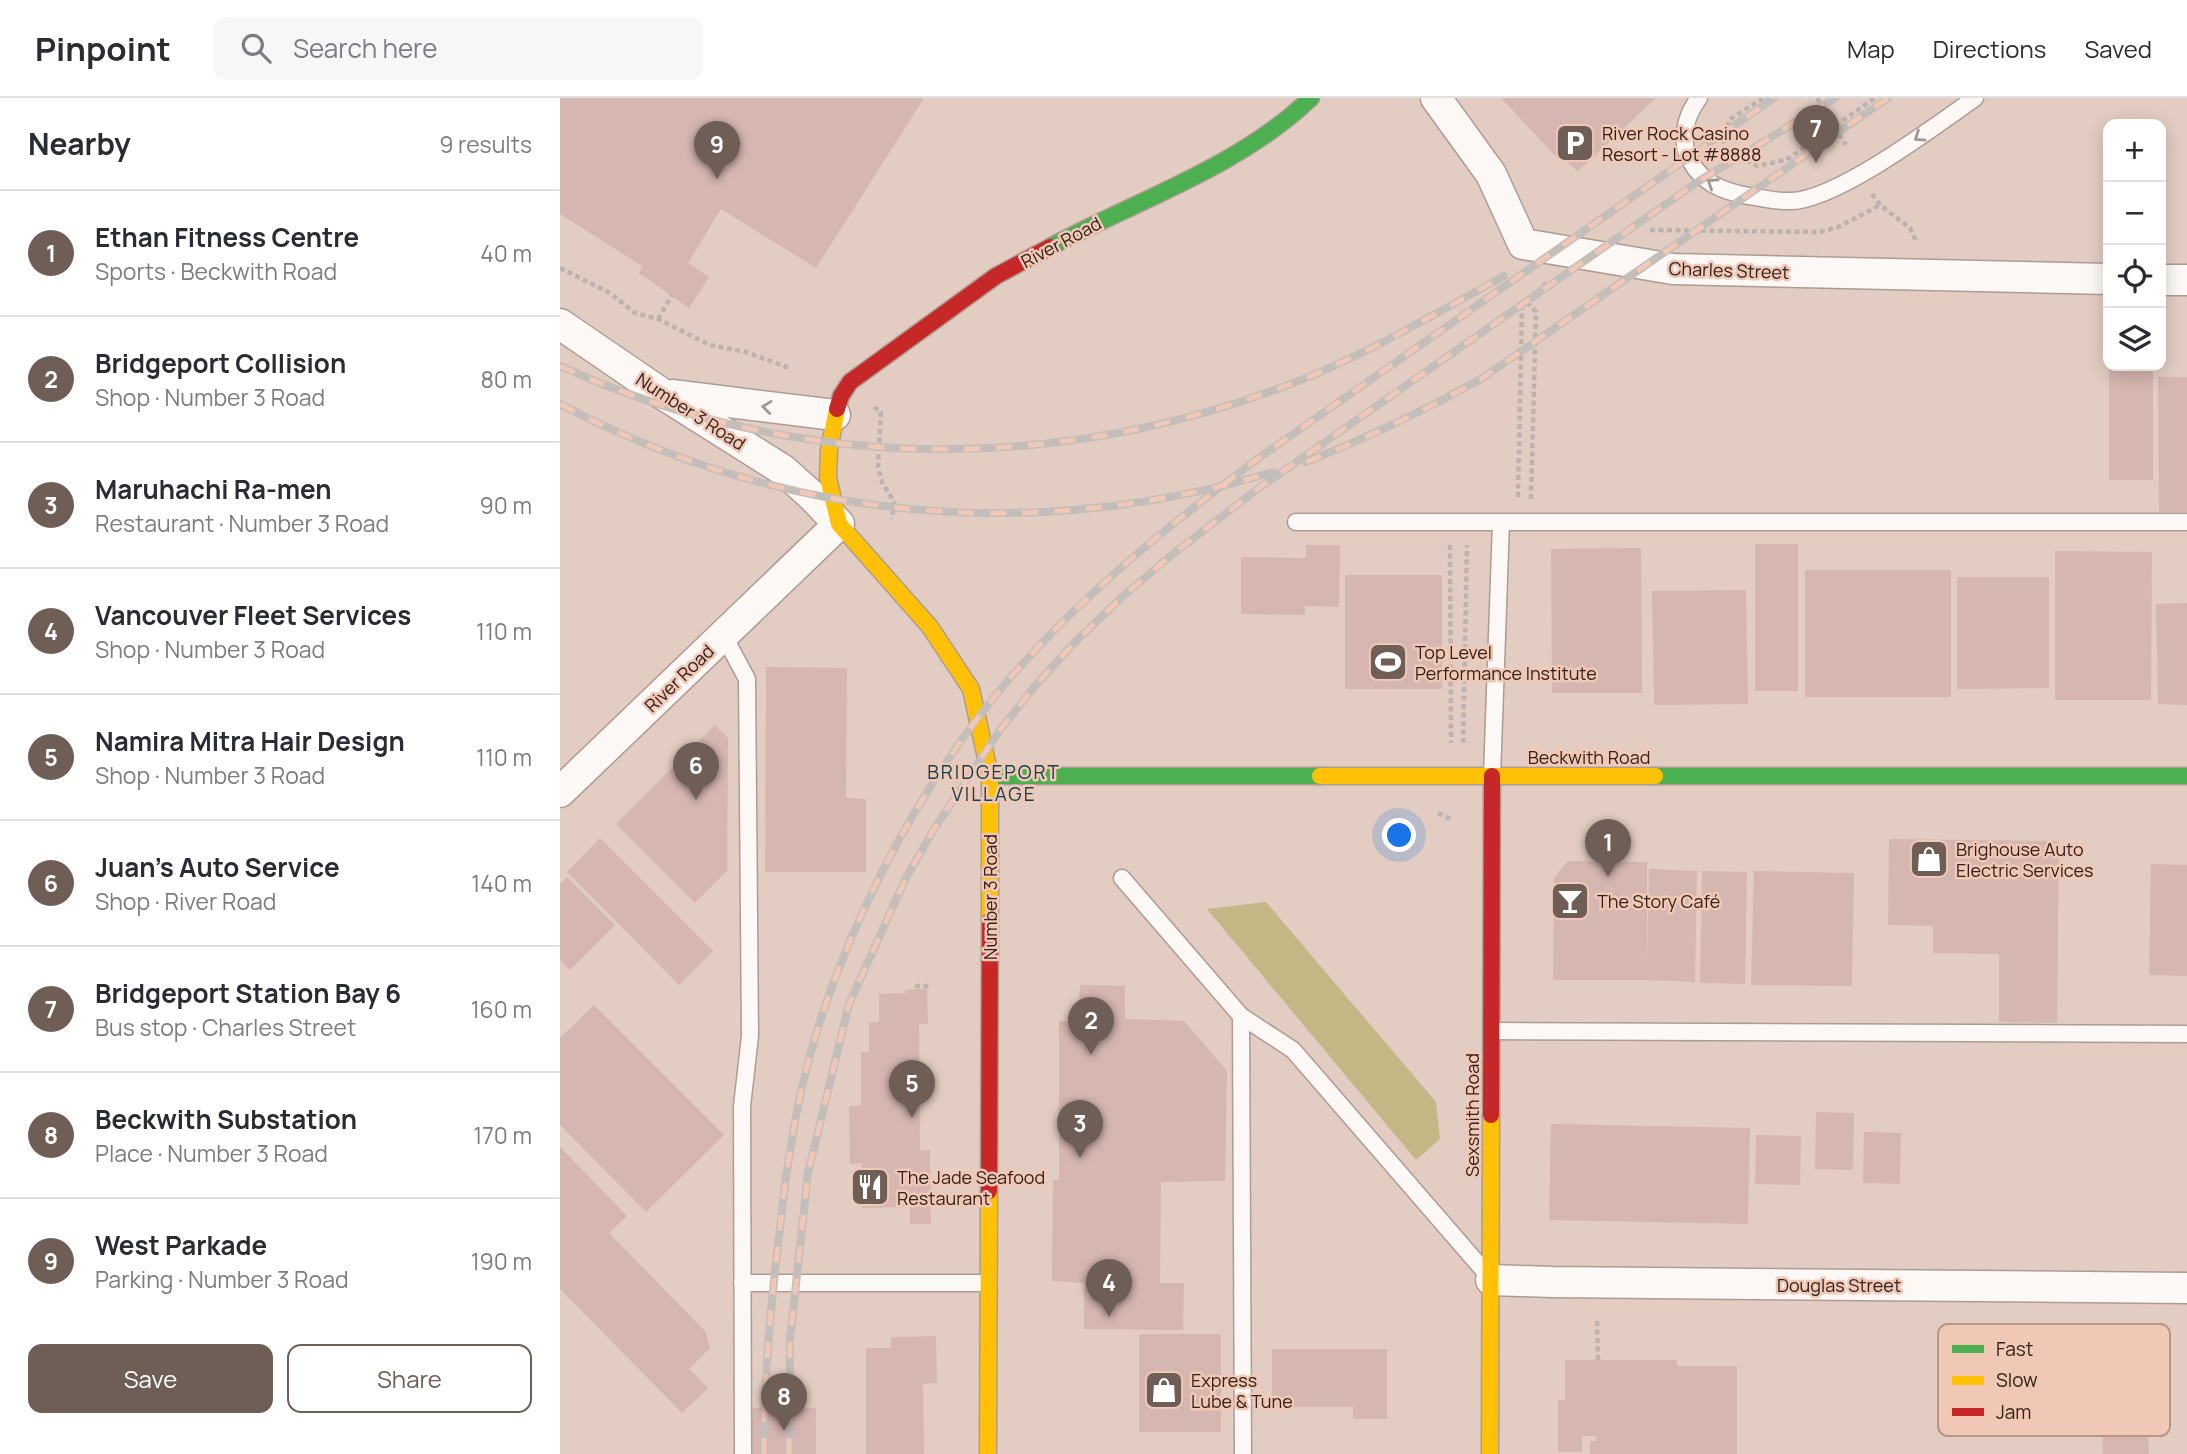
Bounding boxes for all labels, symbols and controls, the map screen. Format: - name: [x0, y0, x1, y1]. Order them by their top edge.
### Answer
- search box: [213, 17, 703, 80]
- text: Pinpoint: [35, 26, 171, 71]
- icon: search: [237, 29, 275, 67]
- text: Search here: [293, 30, 437, 66]
- text: Map: [1847, 32, 1895, 65]
- text: Directions: [1933, 32, 2046, 65]
- text: Saved: [2084, 32, 2152, 65]
- pin: 7: [1793, 105, 1839, 163]
- map controls: [2103, 119, 2166, 371]
- button: +: [2103, 119, 2166, 182]
- pin: 9: [694, 121, 740, 179]
- place label: River Rock Casino Resort - Lot #8888: [1602, 121, 1761, 166]
- parking icon: River Rock Casino Resort - Lot #8888: [1554, 122, 1596, 164]
- text: Nearby: [28, 123, 131, 164]
- text: 9 results: [439, 128, 532, 160]
- one-way arrow: [1914, 129, 1927, 141]
- one-way arrow: [1707, 179, 1720, 191]
- button: −: [2103, 182, 2166, 245]
- street label: River Road: [1017, 211, 1105, 273]
- text: Ethan Fitness Centre: [95, 219, 359, 255]
- text: 1: [46, 237, 56, 269]
- text: 40 m: [480, 237, 532, 269]
- button: locate: [2103, 245, 2166, 308]
- text: Sports · Beckwith Road: [95, 255, 337, 287]
- street label: Charles Street: [1668, 256, 1790, 284]
- button: layers: [2103, 308, 2166, 371]
- text: Bridgeport Collision: [95, 345, 346, 381]
- text: 2: [44, 363, 58, 395]
- text: 80 m: [481, 363, 532, 395]
- street label: Number 3 Road: [632, 367, 750, 455]
- text: Shop · Number 3 Road: [95, 381, 325, 413]
- one-way arrow: [761, 399, 773, 414]
- text: Maruhachi Ra-men: [95, 471, 332, 507]
- text: 3: [44, 489, 58, 521]
- text: 90 m: [480, 489, 532, 521]
- text: Restaurant · Number 3 Road: [95, 507, 389, 539]
- text: Vancouver Fleet Services: [95, 597, 411, 633]
- text: 4: [44, 615, 58, 647]
- text: 110 m: [476, 615, 532, 647]
- text: Shop · Number 3 Road: [95, 633, 325, 665]
- street label: River Road: [639, 639, 719, 717]
- place label: Top Level Performance Institute: [1415, 640, 1597, 685]
- sports icon: Top Level Performance Institute: [1367, 641, 1409, 683]
- text: Namira Mitra Hair Design: [95, 723, 405, 759]
- text: 5: [44, 741, 58, 773]
- text: 110 m: [476, 741, 532, 773]
- pin: 6: [673, 742, 719, 800]
- street label: Beckwith Road: [1528, 745, 1650, 769]
- text: Shop · Number 3 Road: [95, 759, 325, 791]
- district label: BRIDGEPORT VILLAGE: [927, 759, 1061, 807]
- your location: [1382, 818, 1416, 852]
- pin: 1: [1585, 819, 1631, 877]
- street label: Number 3 Road: [978, 834, 1002, 960]
- place label: Brighouse Auto Electric Services: [1956, 837, 2094, 882]
- shop icon: Brighouse Auto Electric Services: [1908, 838, 1950, 880]
- text: Juan's Auto Service: [95, 849, 340, 885]
- text: 6: [44, 867, 58, 899]
- text: 140 m: [471, 867, 532, 899]
- bar icon: The Story Café: [1549, 880, 1591, 922]
- text: Shop · River Road: [95, 885, 276, 917]
- place label: The Story Café: [1597, 889, 1720, 913]
- text: Bridgeport Station Bay 6: [95, 975, 401, 1011]
- text: 7: [45, 993, 57, 1025]
- text: 160 m: [471, 993, 532, 1025]
- pin: 2: [1068, 997, 1114, 1055]
- text: Bus stop · Charles Street: [95, 1011, 356, 1043]
- street label: Sexsmith Road: [1460, 1053, 1484, 1177]
- pin: 5: [889, 1060, 935, 1118]
- pin: 3: [1057, 1100, 1103, 1158]
- text: Beckwith Substation: [95, 1101, 357, 1137]
- text: 8: [44, 1119, 58, 1151]
- text: 170 m: [473, 1119, 532, 1151]
- text: Place · Number 3 Road: [95, 1137, 328, 1169]
- place label: The Jade Seafood Restaurant: [897, 1165, 1045, 1210]
- restaurant icon: The Jade Seafood Restaurant: [849, 1166, 891, 1208]
- text: West Parkade: [95, 1227, 267, 1263]
- text: 9: [44, 1245, 58, 1277]
- text: 190 m: [471, 1245, 532, 1277]
- pin: 4: [1086, 1259, 1132, 1317]
- text: Parking · Number 3 Road: [95, 1263, 349, 1295]
- street label: Douglas Street: [1777, 1273, 1901, 1297]
- legend: [1938, 1324, 2170, 1436]
- text: Fast: [1996, 1336, 2033, 1362]
- button: Save: [28, 1344, 273, 1413]
- button: Share: [287, 1344, 532, 1413]
- text: Slow: [1996, 1367, 2038, 1393]
- place label: Express Lube & Tune: [1191, 1368, 1293, 1413]
- shop icon: Express Lube & Tune: [1143, 1369, 1185, 1411]
- pin: 8: [761, 1373, 807, 1431]
- text: Jam: [1996, 1399, 2031, 1425]

